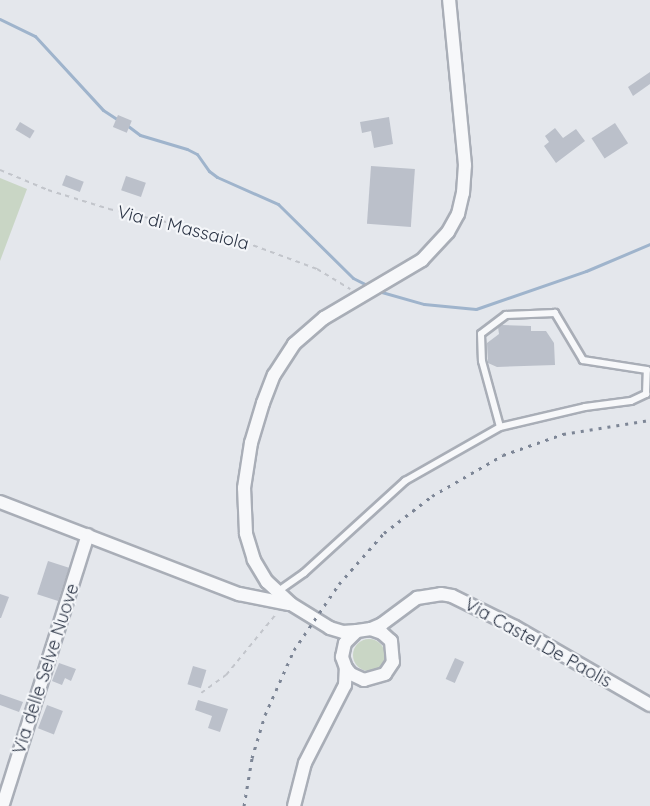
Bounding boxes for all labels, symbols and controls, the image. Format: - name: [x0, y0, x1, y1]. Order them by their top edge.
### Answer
- street label: Via di Massaiola: [115, 201, 251, 255]
- street label: Via delle Selve Nuove: [8, 581, 84, 757]
- street label: Via Castel De Paolis: [461, 594, 615, 692]

